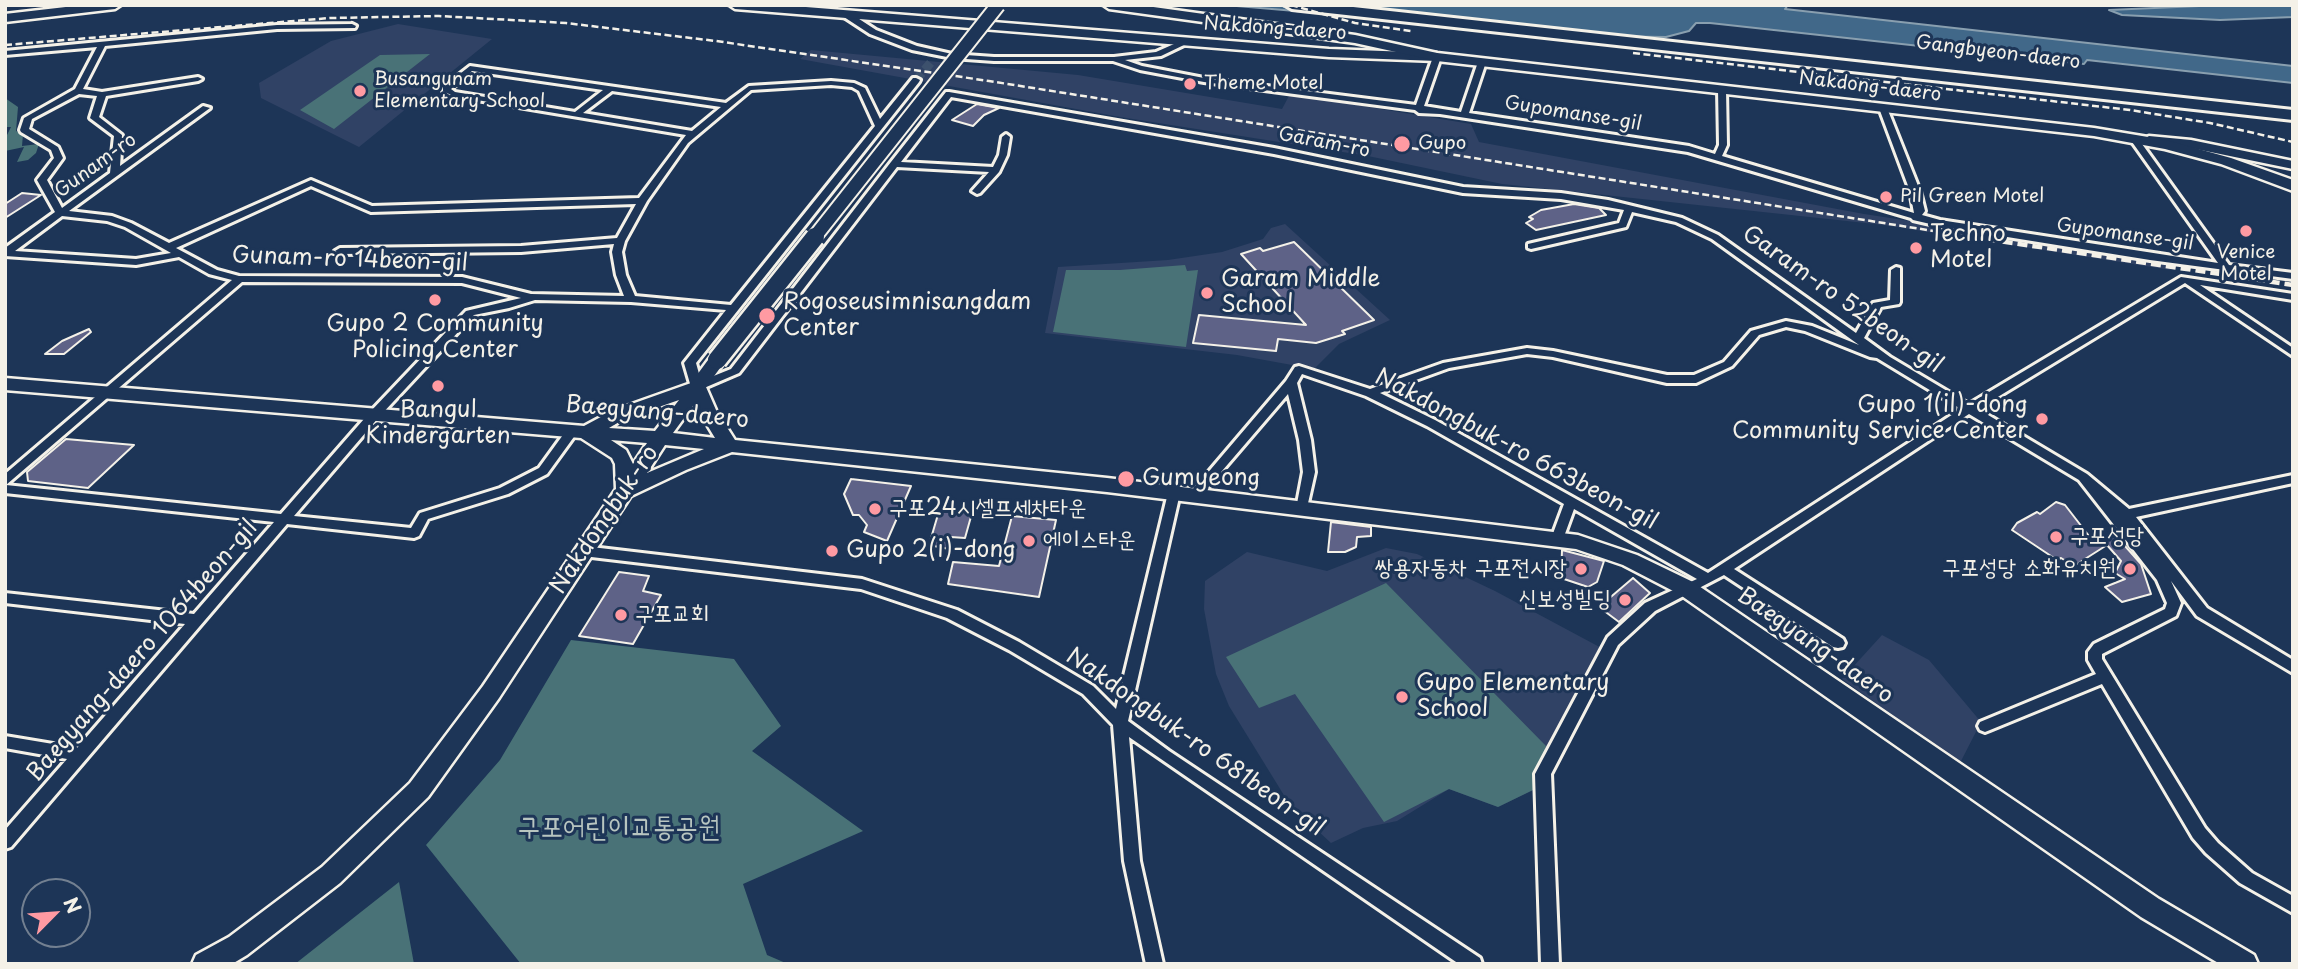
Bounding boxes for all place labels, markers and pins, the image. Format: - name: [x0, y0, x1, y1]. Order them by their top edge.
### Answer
- place label: Busangunam Elementary School: [374, 69, 545, 113]
- place label: Theme Motel: [1204, 73, 1323, 95]
- marker: Theme Motel: [1182, 76, 1198, 92]
- marker: Busangunam Elementary School: [352, 83, 368, 99]
- place label: Gupo: [1418, 133, 1466, 155]
- marker: Gupo: [1392, 134, 1412, 154]
- place label: Pil Green Motel: [1900, 186, 2044, 208]
- marker: Pil Green Motel: [1878, 189, 1894, 205]
- place label: Techno Motel: [1930, 221, 2006, 275]
- marker: Venice Motel: [2238, 223, 2254, 239]
- marker: Techno Motel: [1908, 240, 1924, 256]
- place label: Venice Motel: [2217, 242, 2275, 286]
- place label: Garam Middle School: [1221, 266, 1380, 320]
- marker: Garam Middle School: [1199, 285, 1215, 301]
- place label: Rogoseusimnisangdam Center: [783, 289, 1031, 343]
- marker: Gupo 2 Community Policing Center: [427, 292, 443, 308]
- marker: Rogoseusimnisangdam Center: [757, 306, 777, 326]
- place label: Gupo 2 Community Policing Center: [326, 311, 544, 365]
- marker: Bangul Kindergarten: [430, 378, 446, 394]
- place label: Gupo 1(il)-dong Community Service Center: [1732, 392, 2028, 446]
- place label: Bangul Kindergarten: [365, 397, 511, 451]
- marker: Gupo 1(il)-dong Community Service Center: [2034, 411, 2050, 427]
- place label: Gumyeong: [1142, 465, 1260, 493]
- marker: Gumyeong: [1116, 469, 1136, 489]
- place label: 구포24시셀프세차타운: [889, 495, 1086, 523]
- marker: 구포24시셀프세차타운: [867, 501, 883, 517]
- place label: 구포성당: [2070, 523, 2144, 551]
- place label: 에이스타운: [1043, 527, 1136, 555]
- marker: 구포성당: [2048, 529, 2064, 545]
- marker: 에이스타운: [1021, 533, 1037, 549]
- place label: Gupo 2(i)-dong: [846, 537, 1016, 565]
- marker: Gupo 2(i)-dong: [824, 543, 840, 559]
- place label: 쌍용자동차 구포전시장: [1374, 555, 1567, 583]
- place label: 구포성당 소화유치원: [1942, 555, 2116, 583]
- marker: 쌍용자동차 구포전시장: [1573, 561, 1589, 577]
- marker: 구포성당 소화유치원: [2122, 561, 2138, 577]
- place label: 신보성빌딩: [1518, 586, 1611, 614]
- marker: 신보성빌딩: [1617, 592, 1633, 608]
- place label: 구포교회: [635, 601, 709, 629]
- marker: 구포교회: [613, 607, 629, 623]
- place label: Gupo Elementary School: [1416, 670, 1609, 724]
- marker: Gupo Elementary School: [1394, 689, 1410, 705]

